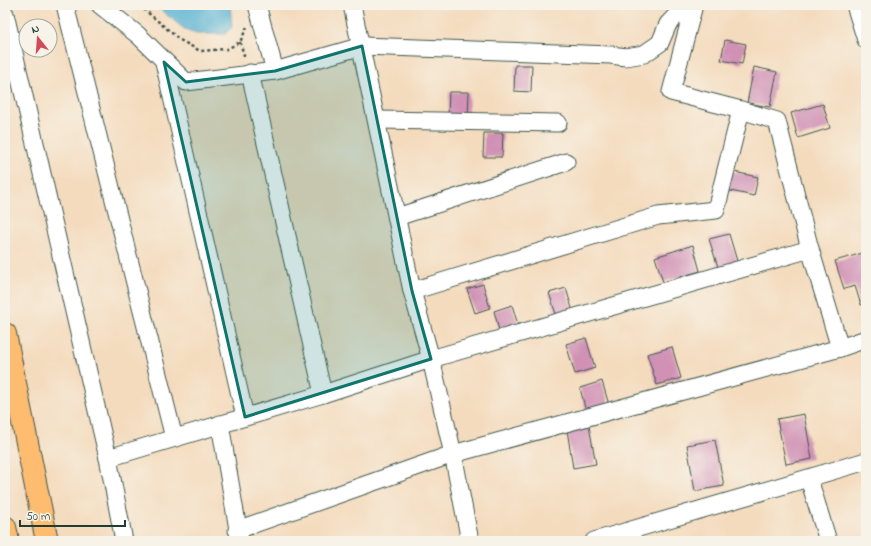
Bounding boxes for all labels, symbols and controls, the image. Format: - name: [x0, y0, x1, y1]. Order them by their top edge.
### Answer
- north arrow: [18, 18, 58, 58]
- text: N: [29, 21, 41, 38]
- scale bar: [20, 502, 125, 528]
- text: 50 m: [26, 508, 50, 526]

